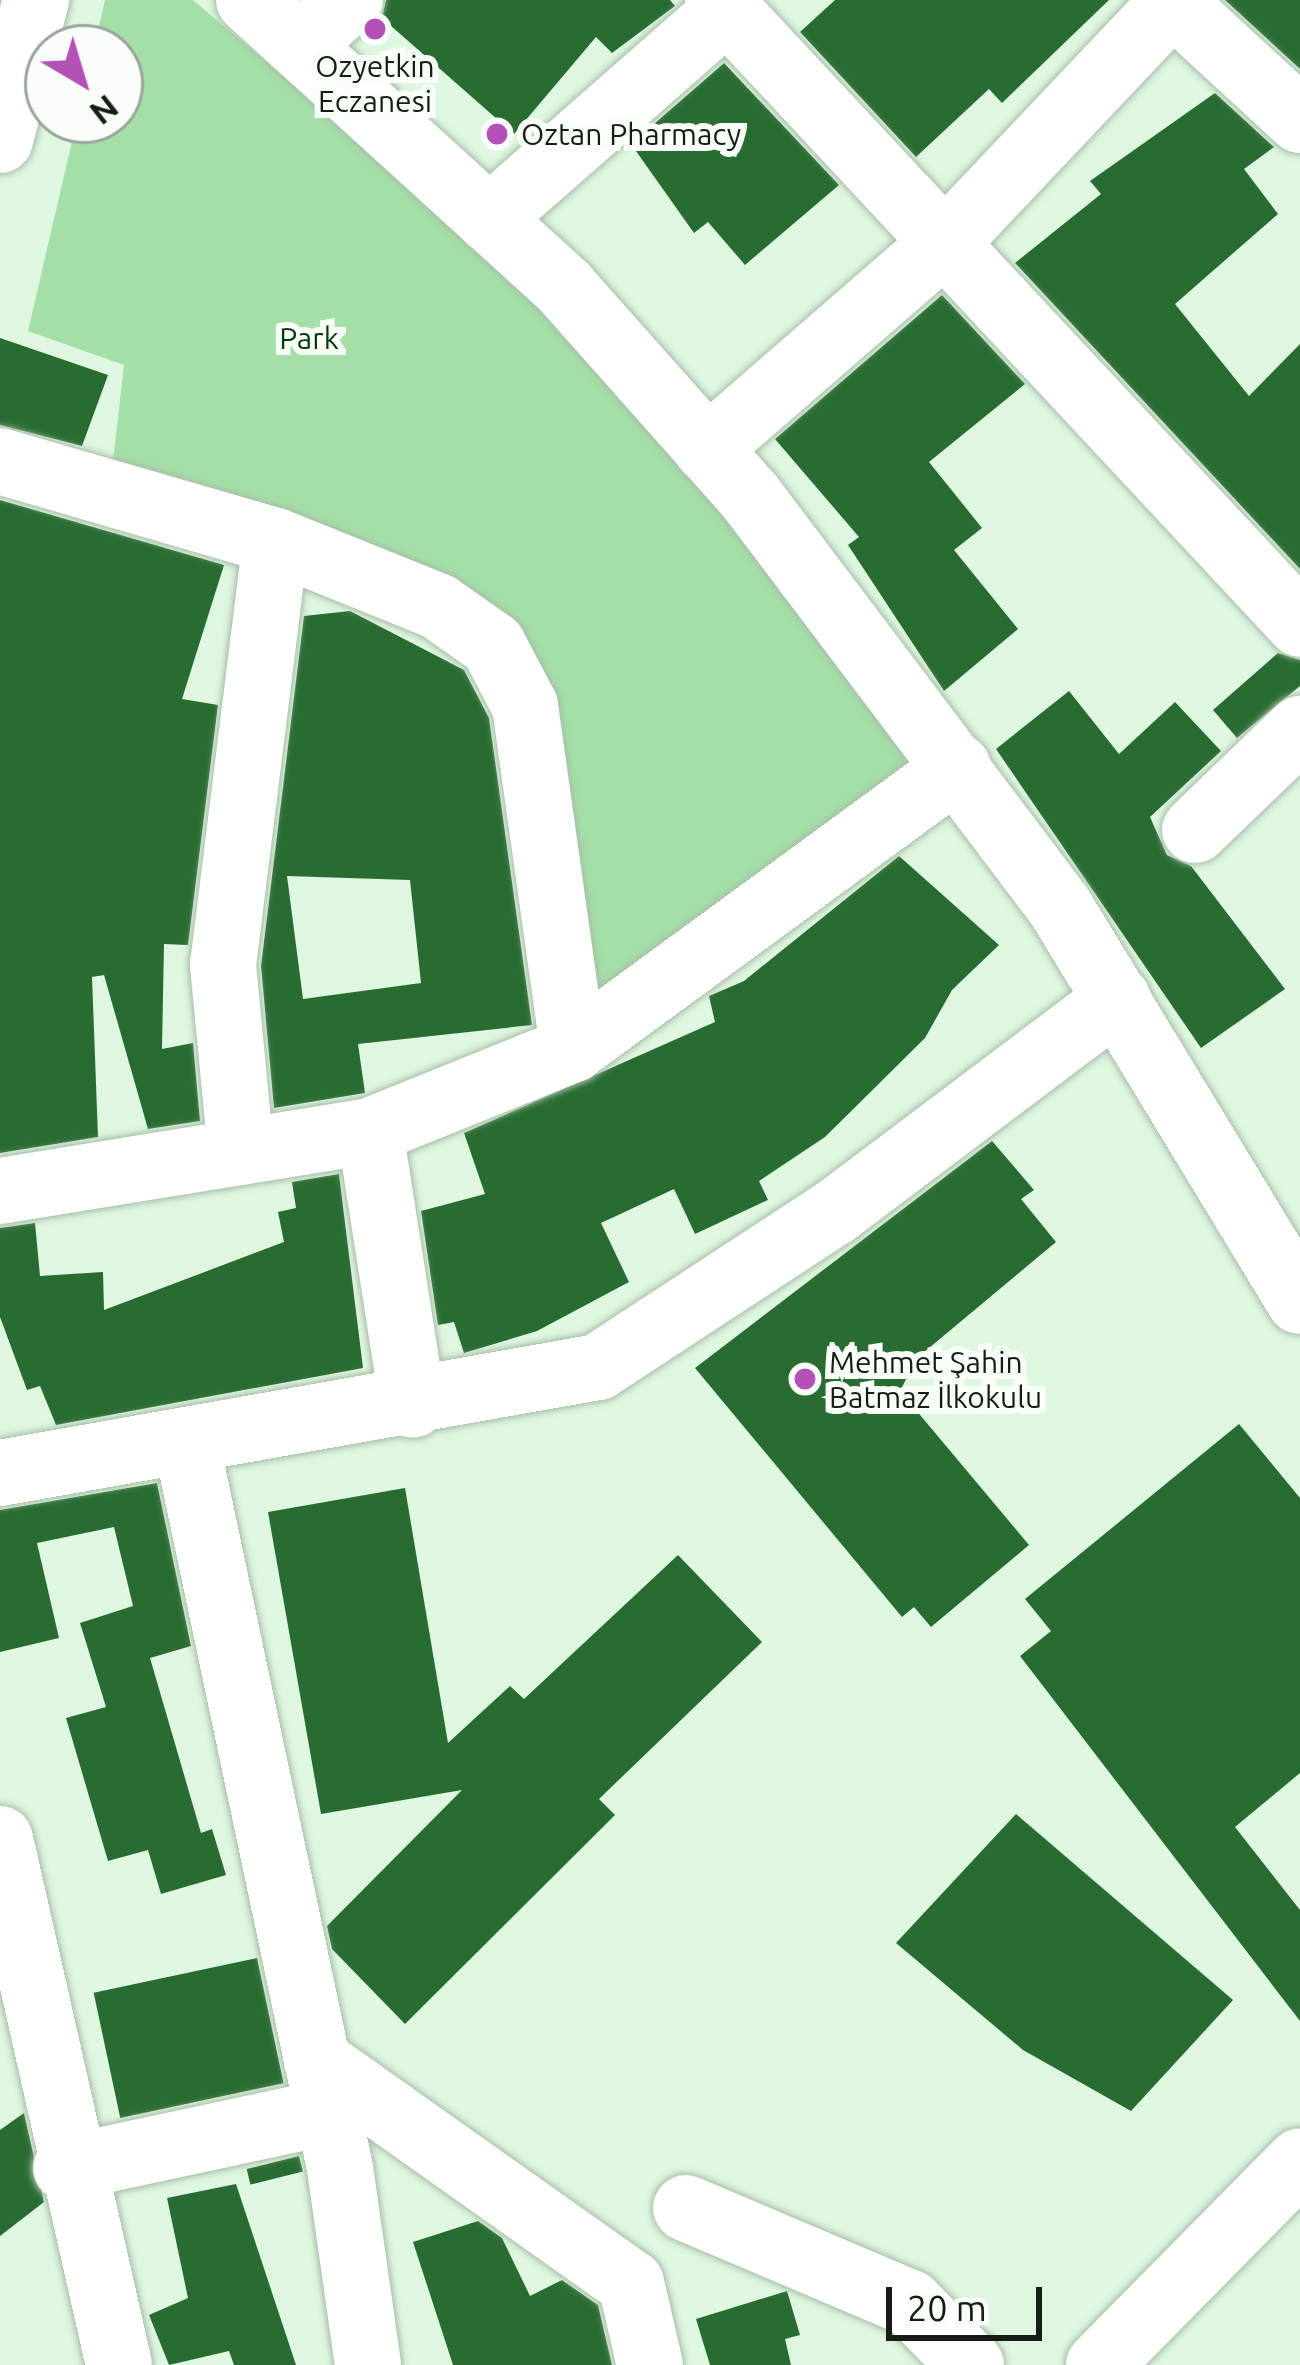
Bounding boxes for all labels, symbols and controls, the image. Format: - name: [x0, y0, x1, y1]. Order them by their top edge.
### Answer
- marker: Ozyetkin Eczanesi: [362, 16, 388, 42]
- north arrow: [24, 24, 144, 144]
- place label: Ozyetkin Eczanesi: [315, 48, 435, 118]
- text: N: [84, 88, 126, 133]
- place label: Oztan Pharmacy: [521, 116, 741, 152]
- marker: Oztan Pharmacy: [484, 121, 510, 147]
- park label: Park: [279, 320, 339, 356]
- place label: Mehmet Şahin Batmaz İlkokulu: [829, 1344, 1042, 1414]
- marker: Mehmet Şahin Batmaz İlkokulu: [792, 1366, 818, 1392]
- scale bar: [892, 2263, 1048, 2337]
- text: 20 m: [907, 2287, 987, 2328]

